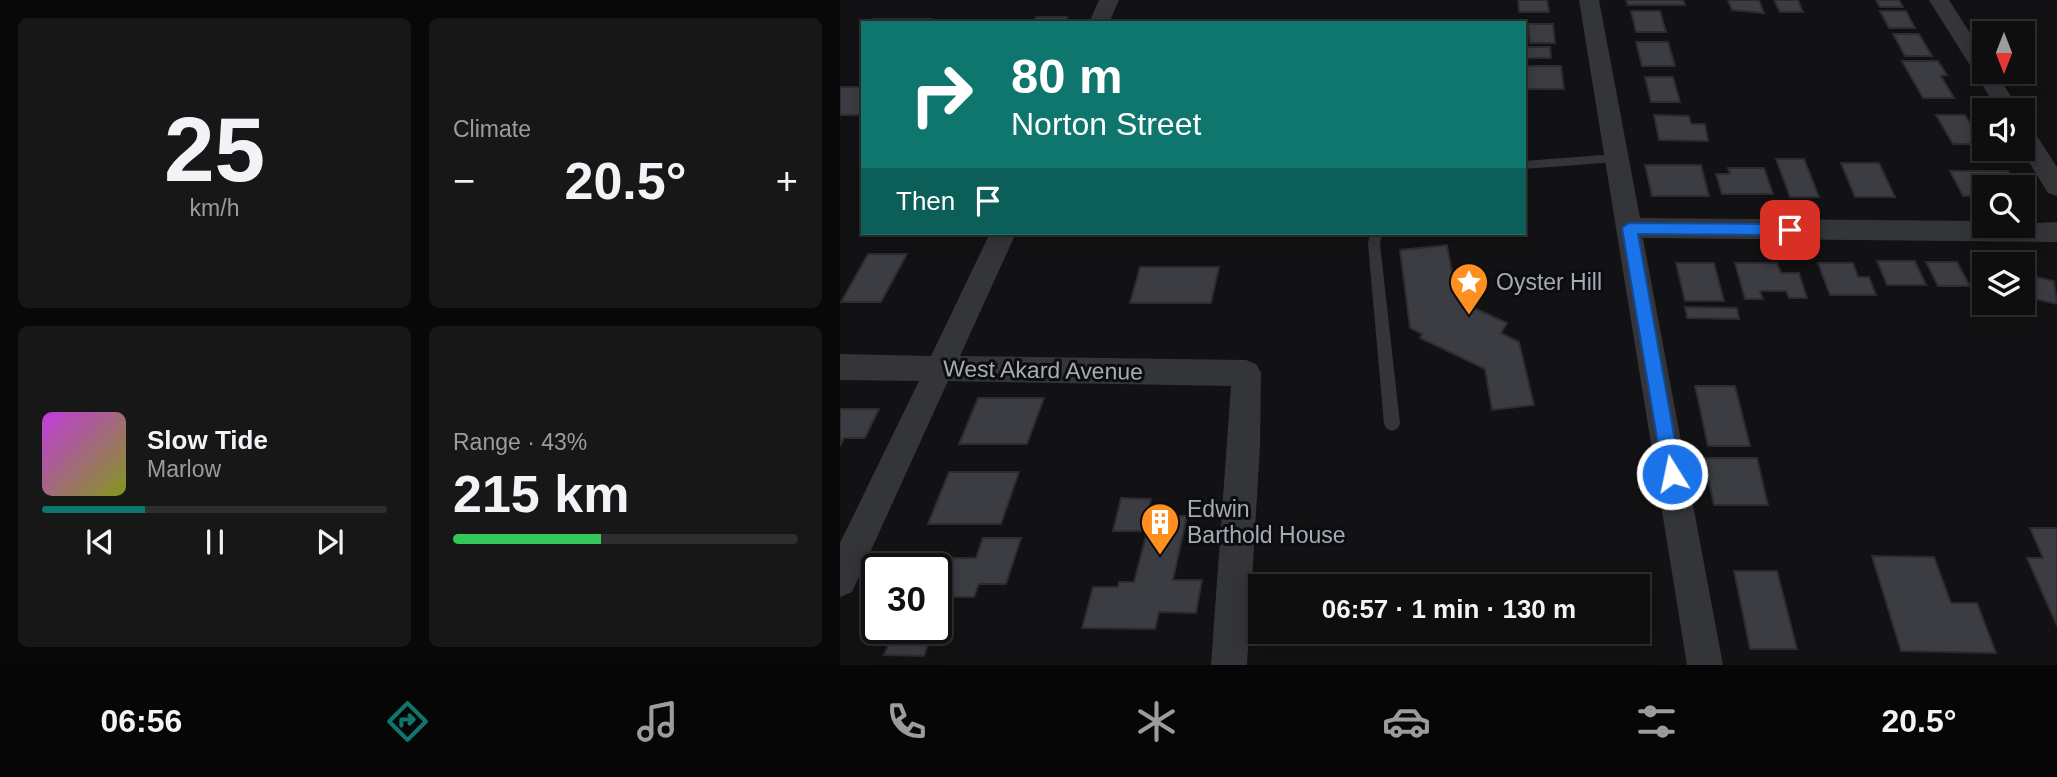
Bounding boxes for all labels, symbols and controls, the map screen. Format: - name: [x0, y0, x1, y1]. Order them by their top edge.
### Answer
- north arrow: [1972, 21, 2035, 84]
- map controls: [1972, 21, 2035, 315]
- icon: right: [896, 49, 987, 140]
- text: 80 m: [1011, 49, 1123, 103]
- button: sound: [1972, 98, 2035, 161]
- text: 25: [164, 99, 265, 200]
- text: Norton Street: [1011, 106, 1201, 142]
- text: Climate: [453, 116, 531, 142]
- text: 20.5°: [564, 152, 687, 210]
- text: −: [453, 160, 475, 202]
- text: +: [776, 160, 798, 202]
- button: search: [1972, 175, 2035, 238]
- icon: arrive: [969, 182, 1007, 220]
- text: Then: [896, 186, 955, 216]
- text: km/h: [190, 195, 239, 221]
- pin: [1760, 200, 1820, 260]
- icon: arrive: [1771, 211, 1809, 249]
- button: layers: [1972, 252, 2035, 315]
- place icon: Oyster Hill: [1448, 261, 1490, 316]
- place label: Oyster Hill: [1496, 269, 1602, 295]
- street label: West Akard Avenue: [943, 355, 1143, 385]
- text: Slow Tide: [147, 425, 268, 455]
- text: Range · 43%: [453, 429, 587, 455]
- position arrow: [1635, 437, 1709, 511]
- text: Marlow: [147, 456, 221, 482]
- text: 215 km: [453, 465, 629, 523]
- place label: Edwin Barthold House: [1187, 496, 1346, 548]
- building icon: Edwin Barthold House: [1139, 501, 1181, 556]
- icon: previous: [81, 523, 119, 561]
- icon: pause: [196, 523, 234, 561]
- icon: next: [311, 523, 349, 561]
- speed limit sign: 30: [861, 553, 952, 644]
- text: 06:57 · 1 min · 130 m: [1322, 594, 1576, 624]
- icon: directions: [383, 697, 432, 746]
- icon: music: [633, 697, 682, 746]
- icon: phone: [882, 697, 931, 746]
- icon: climate: [1132, 697, 1181, 746]
- icon: car: [1382, 697, 1431, 746]
- icon: filters: [1632, 697, 1681, 746]
- text: 06:56: [100, 703, 182, 739]
- text: 20.5°: [1881, 703, 1957, 739]

